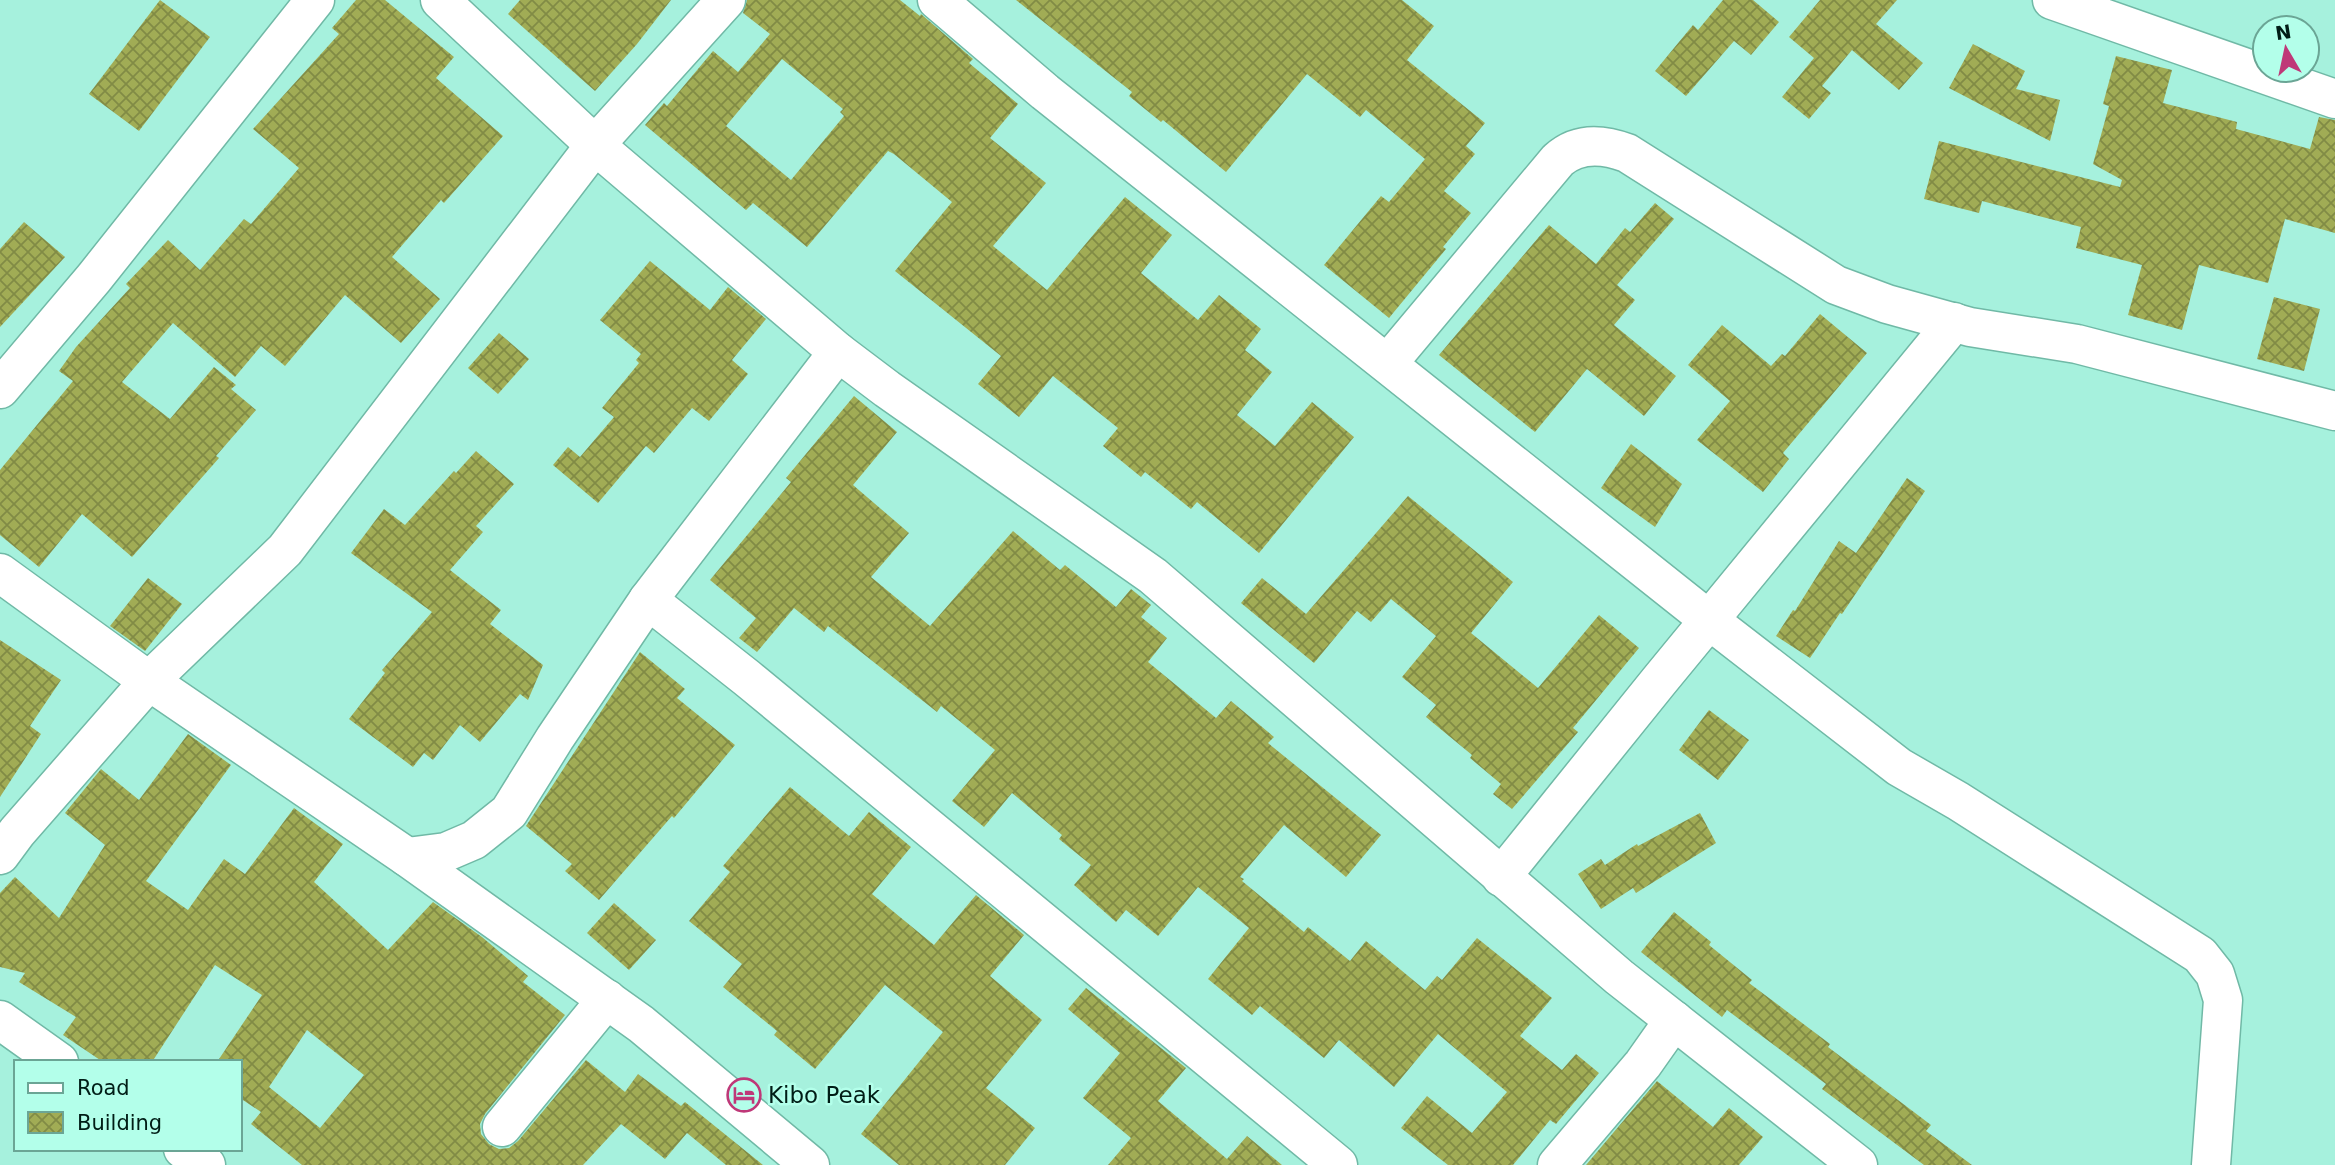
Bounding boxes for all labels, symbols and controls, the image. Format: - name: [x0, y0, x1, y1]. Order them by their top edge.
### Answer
- north arrow: [2251, 14, 2321, 84]
- text: N: [2274, 20, 2293, 44]
- legend: [14, 1060, 242, 1151]
- text: Road: [77, 1076, 130, 1100]
- hotel icon: Kibo Peak: [725, 1076, 763, 1114]
- place label: Kibo Peak: [768, 1082, 881, 1108]
- text: Building: [77, 1111, 162, 1135]

